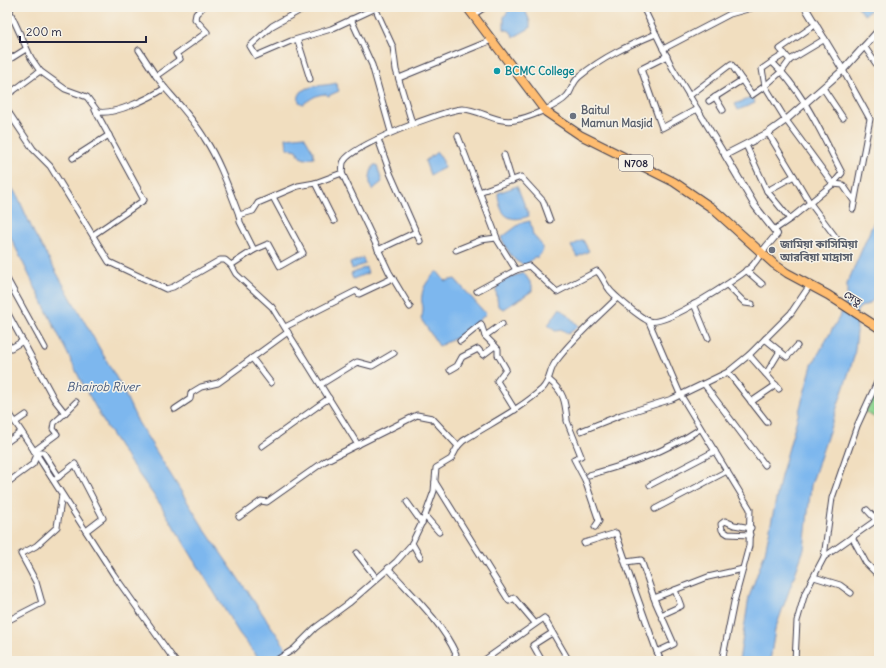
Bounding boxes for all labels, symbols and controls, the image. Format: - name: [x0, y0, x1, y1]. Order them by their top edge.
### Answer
- scale bar: [20, 18, 146, 44]
- text: 200 m: [26, 24, 62, 39]
- place label: BCMC College: [505, 64, 575, 79]
- marker: BCMC College: [492, 66, 502, 76]
- place label: Baitul Mamun Masjid: [581, 103, 653, 130]
- marker: Baitul Mamun Masjid: [568, 111, 578, 121]
- road number: N708: [619, 155, 653, 171]
- place label: জামিয়া কাসিমিয়া আরবিয়া মাদ্রাসা: [779, 237, 859, 264]
- marker: জামিয়া কাসিমিয়া আরবিয়া মাদ্রাসা: [767, 245, 777, 255]
- street label: সেতু: [841, 287, 865, 309]
- water label: Bhairob River: [67, 379, 142, 394]

